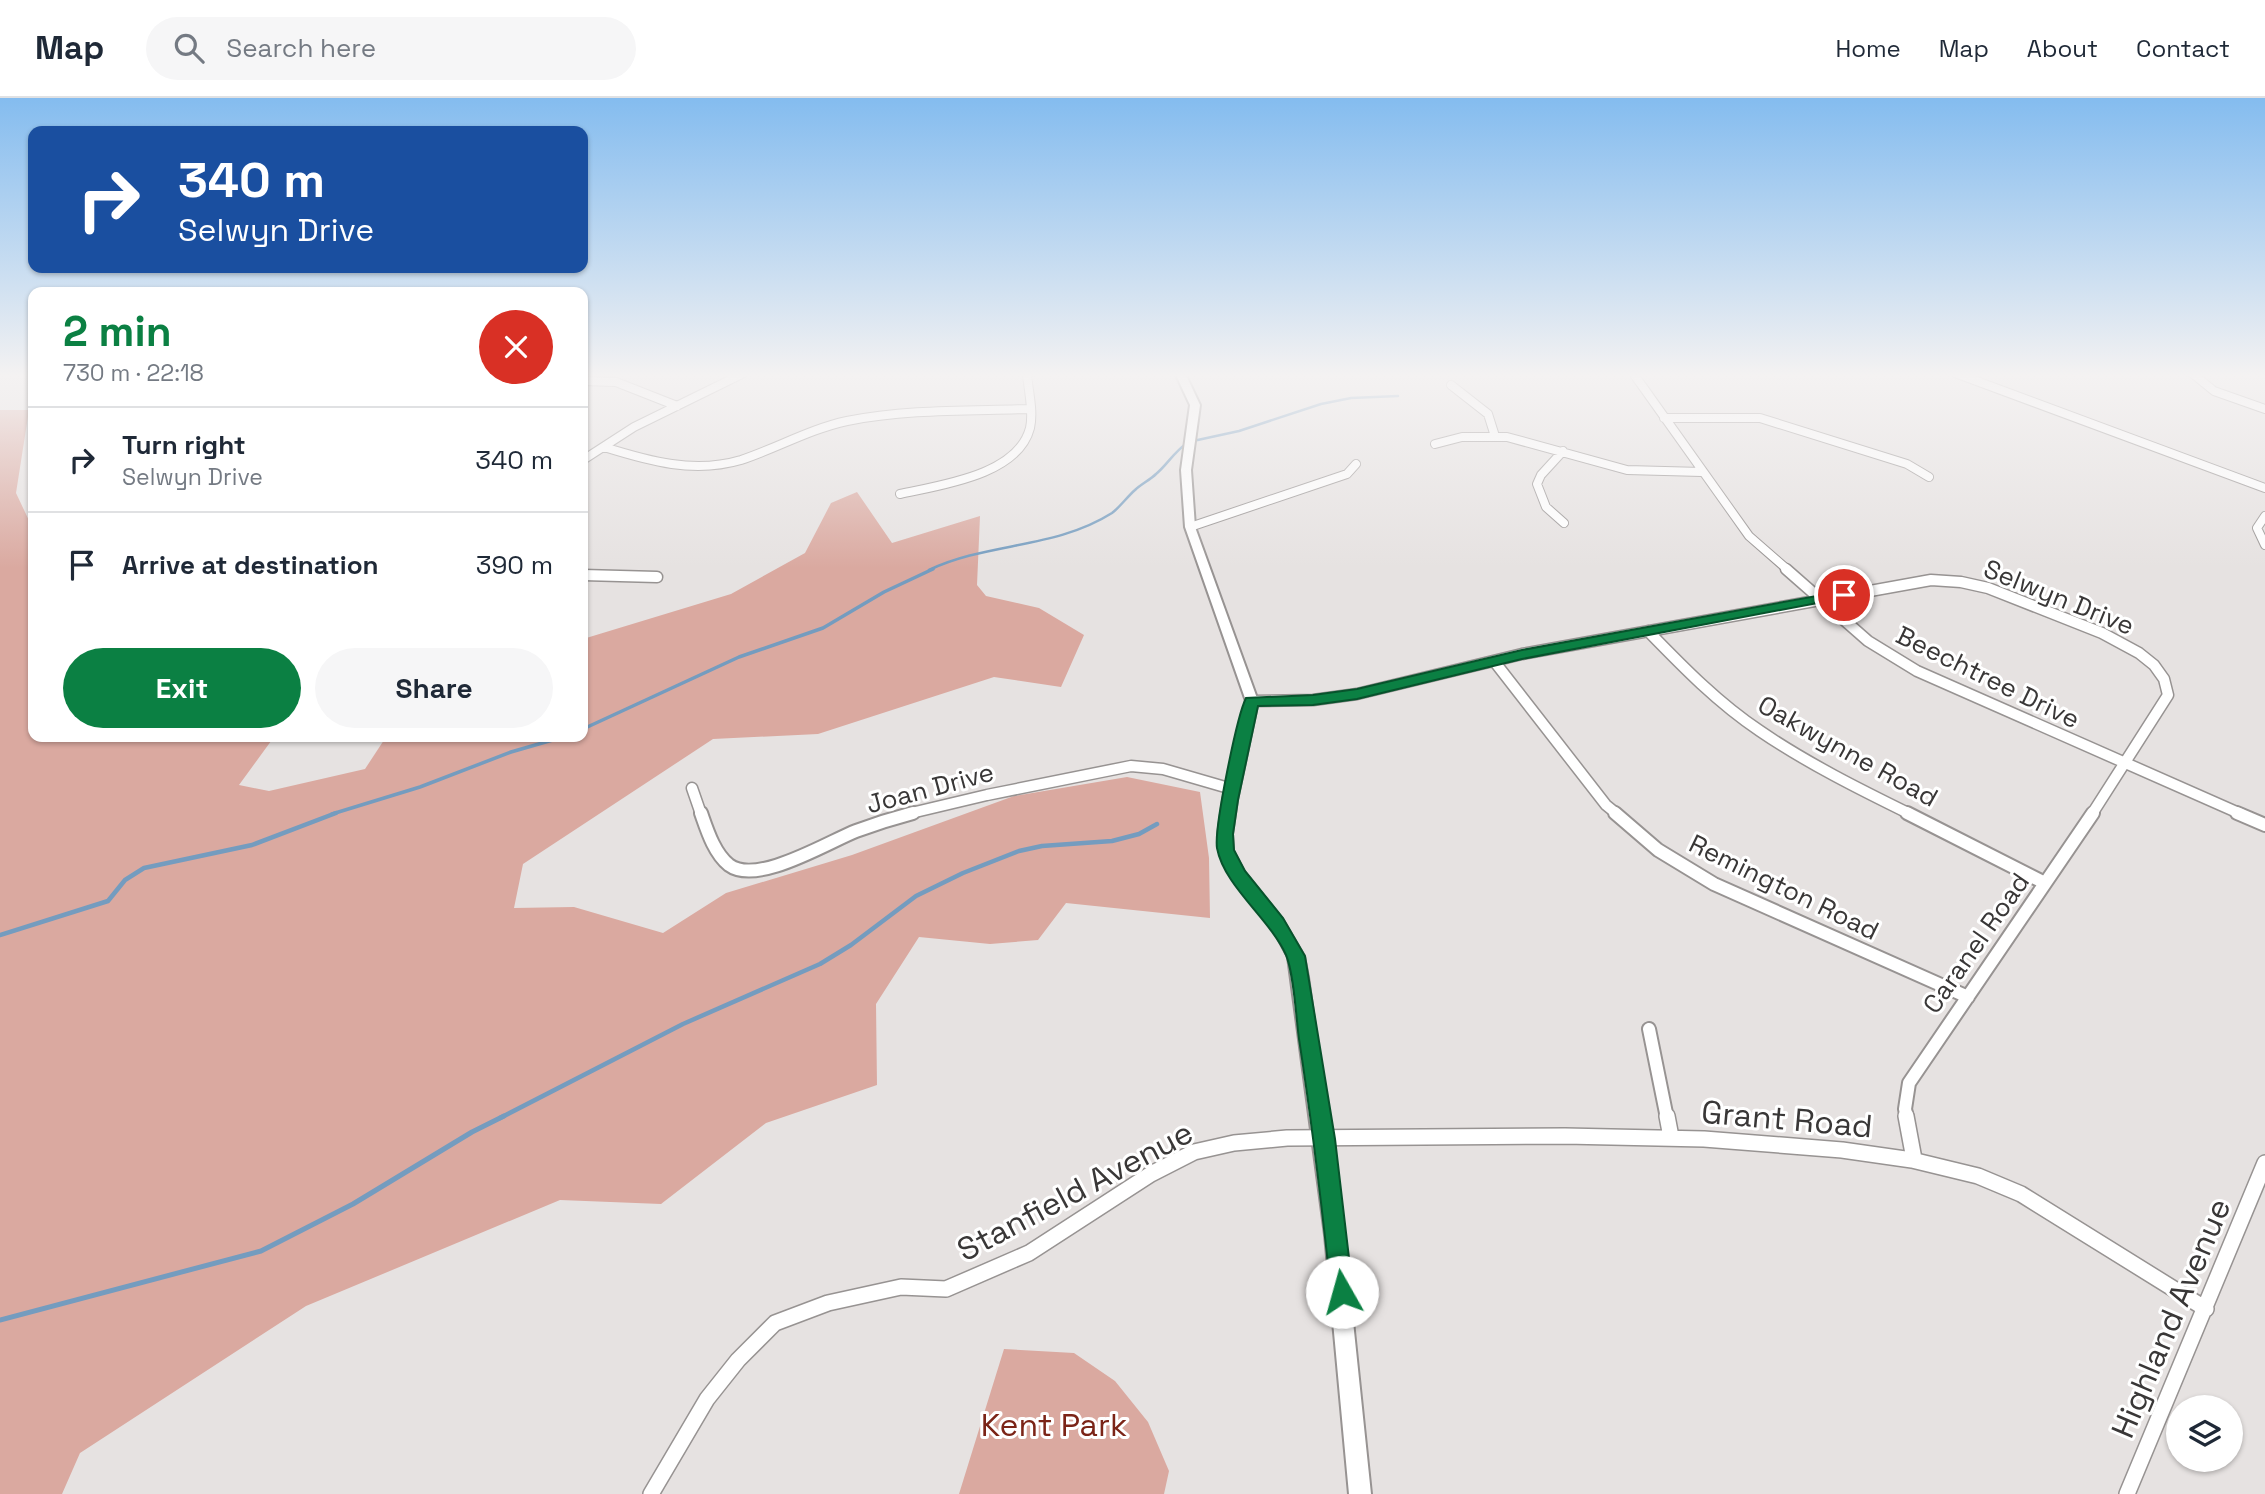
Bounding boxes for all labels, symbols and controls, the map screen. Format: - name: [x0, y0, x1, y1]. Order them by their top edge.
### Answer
- search box: [146, 17, 636, 80]
- text: Map: [35, 27, 104, 69]
- icon: search: [170, 29, 208, 67]
- text: Search here: [226, 31, 376, 65]
- text: Home: [1835, 33, 1901, 64]
- text: Map: [1939, 33, 1989, 64]
- text: About: [2027, 33, 2098, 64]
- text: Contact: [2136, 33, 2230, 64]
- text: 340 m: [178, 149, 325, 211]
- icon: right: [63, 154, 154, 245]
- text: Selwyn Drive: [178, 210, 374, 250]
- text: 2 min: [63, 305, 172, 358]
- button: close: [479, 310, 553, 384]
- text: 730 m · 22:18: [63, 358, 204, 388]
- text: Turn right: [122, 428, 246, 462]
- icon: right: [63, 441, 101, 479]
- text: 340 m: [475, 443, 553, 477]
- text: Selwyn Drive: [122, 462, 263, 492]
- icon: arrive: [63, 546, 101, 584]
- text: Arrive at destination: [122, 548, 379, 582]
- text: 390 m: [476, 548, 553, 582]
- street label: Selwyn Drive: [1979, 551, 2139, 643]
- pin: [1814, 565, 1874, 625]
- icon: arrive: [1825, 576, 1863, 614]
- street label: Beechtree Drive: [1891, 618, 2085, 736]
- button: Exit: [63, 648, 301, 728]
- button: Share: [315, 648, 553, 728]
- street label: Oakwynne Road: [1752, 687, 1944, 815]
- street label: Joan Drive: [862, 755, 998, 821]
- street label: Remington Road: [1683, 826, 1885, 948]
- street label: Caranel Road: [1915, 866, 2037, 1020]
- street label: Grant Road: [1700, 1092, 1874, 1146]
- street label: Stanfield Avenue: [950, 1112, 1200, 1270]
- street label: Highland Avenue: [2103, 1192, 2239, 1444]
- position arrow: [1305, 1255, 1379, 1329]
- map controls: [2166, 1395, 2243, 1472]
- button: layers: [2166, 1395, 2243, 1472]
- park label: Kent Park: [981, 1405, 1127, 1445]

